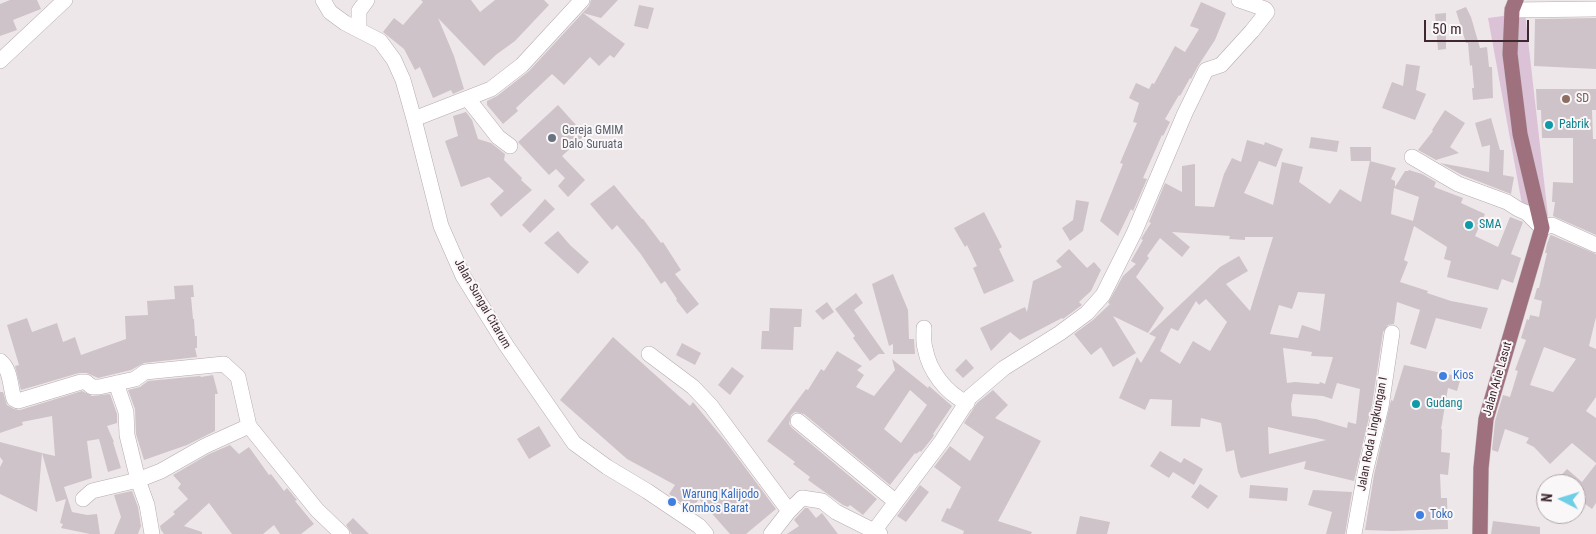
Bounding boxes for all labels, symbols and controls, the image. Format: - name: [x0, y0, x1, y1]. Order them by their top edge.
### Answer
- scale bar: [1426, 10, 1531, 42]
- text: 50 m: [1432, 20, 1462, 38]
- place label: SD: [1576, 92, 1589, 106]
- marker: SD: [1560, 93, 1572, 105]
- place label: Pabrik: [1559, 118, 1589, 132]
- marker: Pabrik: [1543, 119, 1555, 131]
- place label: Gereja GMIM Dalo Suruata: [562, 124, 623, 152]
- marker: Gereja GMIM Dalo Suruata: [546, 132, 558, 144]
- place label: SMA: [1479, 218, 1501, 232]
- marker: SMA: [1463, 219, 1475, 231]
- street label: Jalan Sungai Citarum: [451, 257, 513, 351]
- street label: Jalan Arie Lasut: [1481, 340, 1515, 418]
- place label: Kios: [1453, 369, 1474, 383]
- marker: Kios: [1437, 370, 1449, 382]
- street label: Jalan Roda Lingkungan I: [1355, 376, 1391, 492]
- place label: Gudang: [1426, 397, 1462, 411]
- marker: Gudang: [1410, 398, 1422, 410]
- north arrow: [1536, 474, 1586, 524]
- place label: Warung Kalijodo Kombos Barat: [682, 488, 759, 516]
- text: N: [1539, 493, 1555, 503]
- marker: Warung Kalijodo Kombos Barat: [666, 496, 678, 508]
- place label: Toko: [1430, 508, 1453, 522]
- marker: Toko: [1414, 509, 1426, 521]

